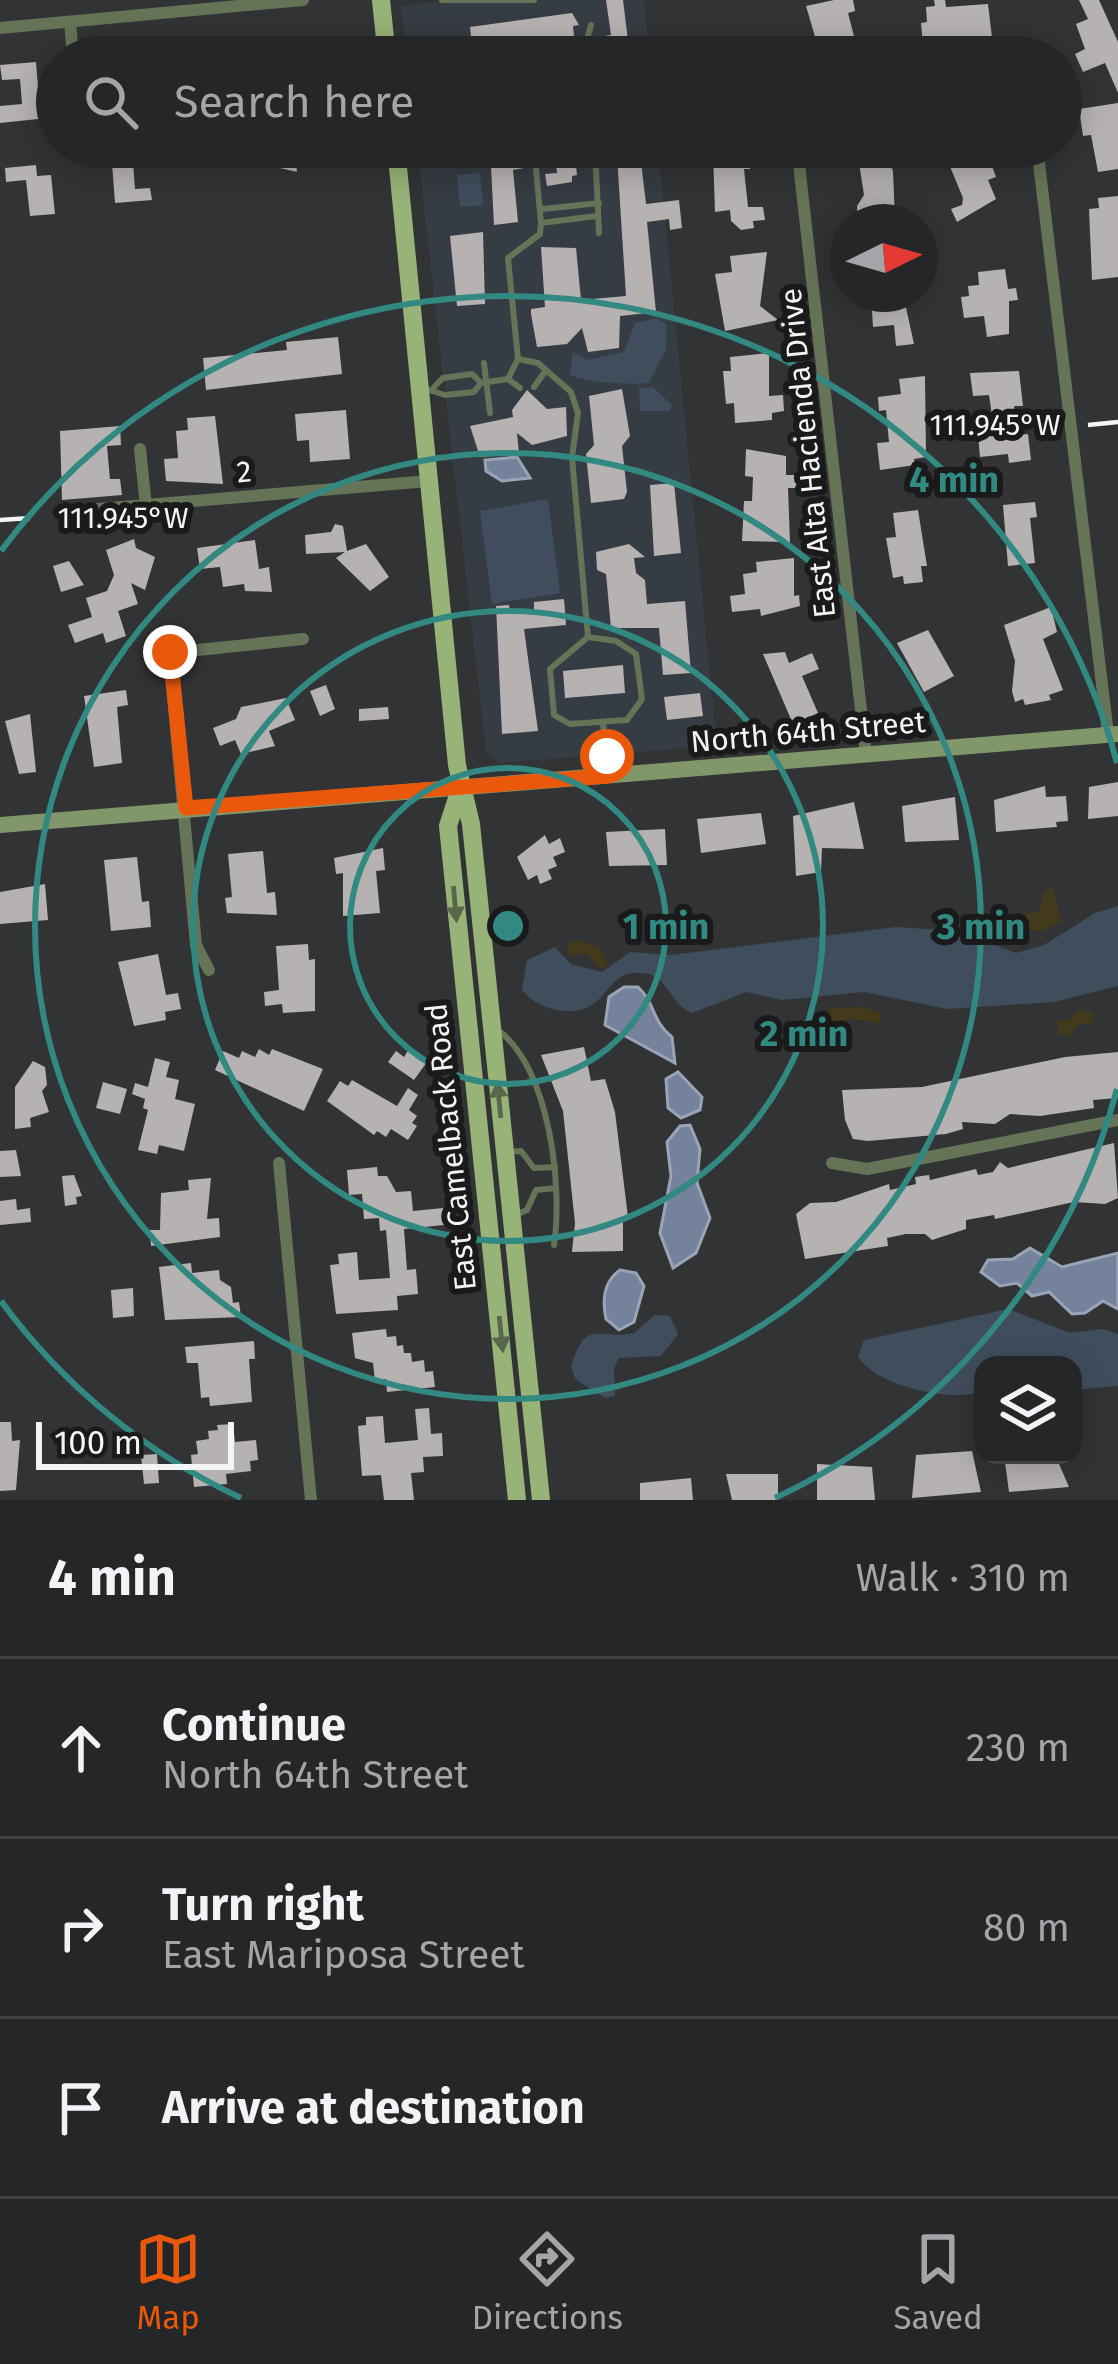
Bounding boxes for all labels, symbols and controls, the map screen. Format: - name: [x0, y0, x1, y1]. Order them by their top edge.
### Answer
- search box: [36, 36, 1082, 168]
- icon: search: [78, 69, 144, 135]
- text: Search here: [174, 75, 414, 129]
- north arrow: [830, 204, 938, 312]
- street label: East Alta Hacienda Drive: [773, 286, 843, 620]
- text: 111.945°W: [930, 407, 1061, 443]
- street label: 2: [235, 453, 253, 491]
- text: 4 min: [909, 458, 999, 502]
- text: 111.945°W: [58, 500, 189, 536]
- route end: [143, 625, 197, 679]
- street label: North 64th Street: [689, 704, 927, 760]
- route start: [580, 729, 634, 783]
- one-way arrow: [446, 886, 465, 923]
- centre of rings: [487, 905, 529, 947]
- text: 1 min: [623, 905, 709, 949]
- text: 3 min: [936, 905, 1025, 949]
- street label: East Camelback Road: [418, 1001, 484, 1293]
- text: 2 min: [760, 1012, 848, 1056]
- one-way arrow: [489, 1081, 508, 1118]
- one-way arrow: [492, 1316, 511, 1353]
- map controls: [974, 1356, 1082, 1464]
- button: layers: [974, 1356, 1082, 1464]
- scale bar: [36, 1416, 234, 1469]
- text: 100 m: [54, 1423, 142, 1463]
- text: 4 min: [48, 1547, 176, 1609]
- text: Walk · 310 m: [856, 1555, 1070, 1601]
- text: Continue: [162, 1698, 346, 1752]
- icon: ahead: [48, 1715, 114, 1781]
- text: 230 m: [966, 1725, 1070, 1771]
- text: North 64th Street: [162, 1752, 468, 1798]
- text: Turn right: [162, 1878, 364, 1932]
- icon: right: [48, 1895, 114, 1961]
- text: 80 m: [983, 1905, 1070, 1951]
- text: East Mariposa Street: [162, 1932, 525, 1978]
- icon: arrive: [48, 2075, 114, 2141]
- text: Arrive at destination: [162, 2081, 585, 2135]
- tab: Map: [135, 2226, 201, 2338]
- tab: Directions: [472, 2226, 623, 2338]
- tab: Saved: [893, 2226, 983, 2338]

